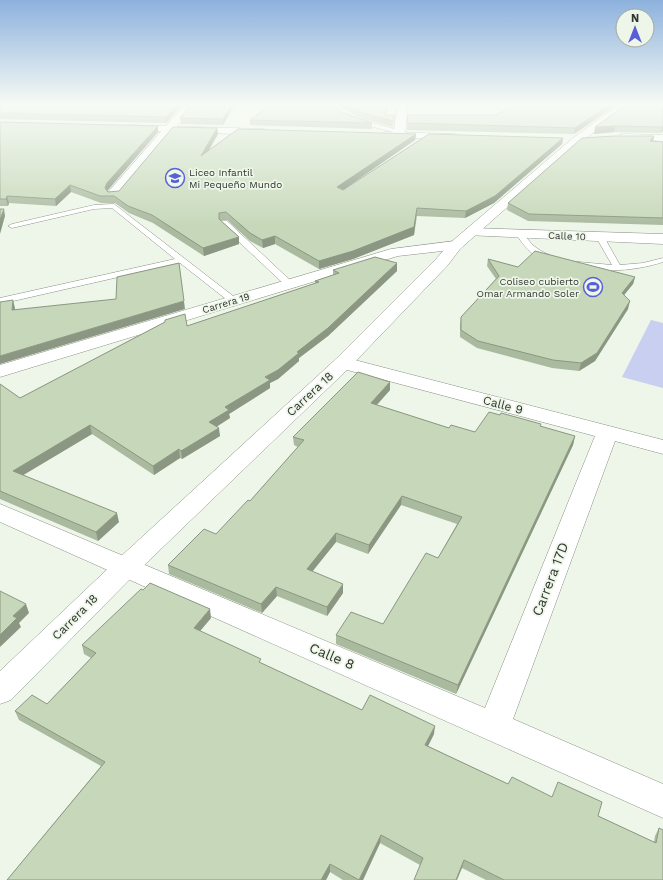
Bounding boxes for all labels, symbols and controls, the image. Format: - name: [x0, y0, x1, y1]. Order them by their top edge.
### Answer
- north arrow: [615, 8, 655, 48]
- text: N: [631, 12, 639, 25]
- school or university icon: Liceo Infantil Mi Pequeño Mundo: [164, 167, 186, 189]
- place label: Liceo Infantil Mi Pequeño Mundo: [189, 167, 282, 190]
- street label: Calle 10: [548, 230, 586, 242]
- place label: Coliseo cubierto Omar Armando Soler: [476, 276, 579, 299]
- sports icon: Coliseo cubierto Omar Armando Soler: [582, 276, 604, 298]
- street label: Carrera 19: [201, 291, 251, 315]
- street label: Carrera 18: [284, 369, 336, 419]
- street label: Calle 9: [481, 393, 525, 417]
- street label: Carrera 17D: [529, 540, 571, 618]
- street label: Carrera 18: [49, 591, 101, 643]
- street label: Calle 8: [307, 639, 357, 673]

